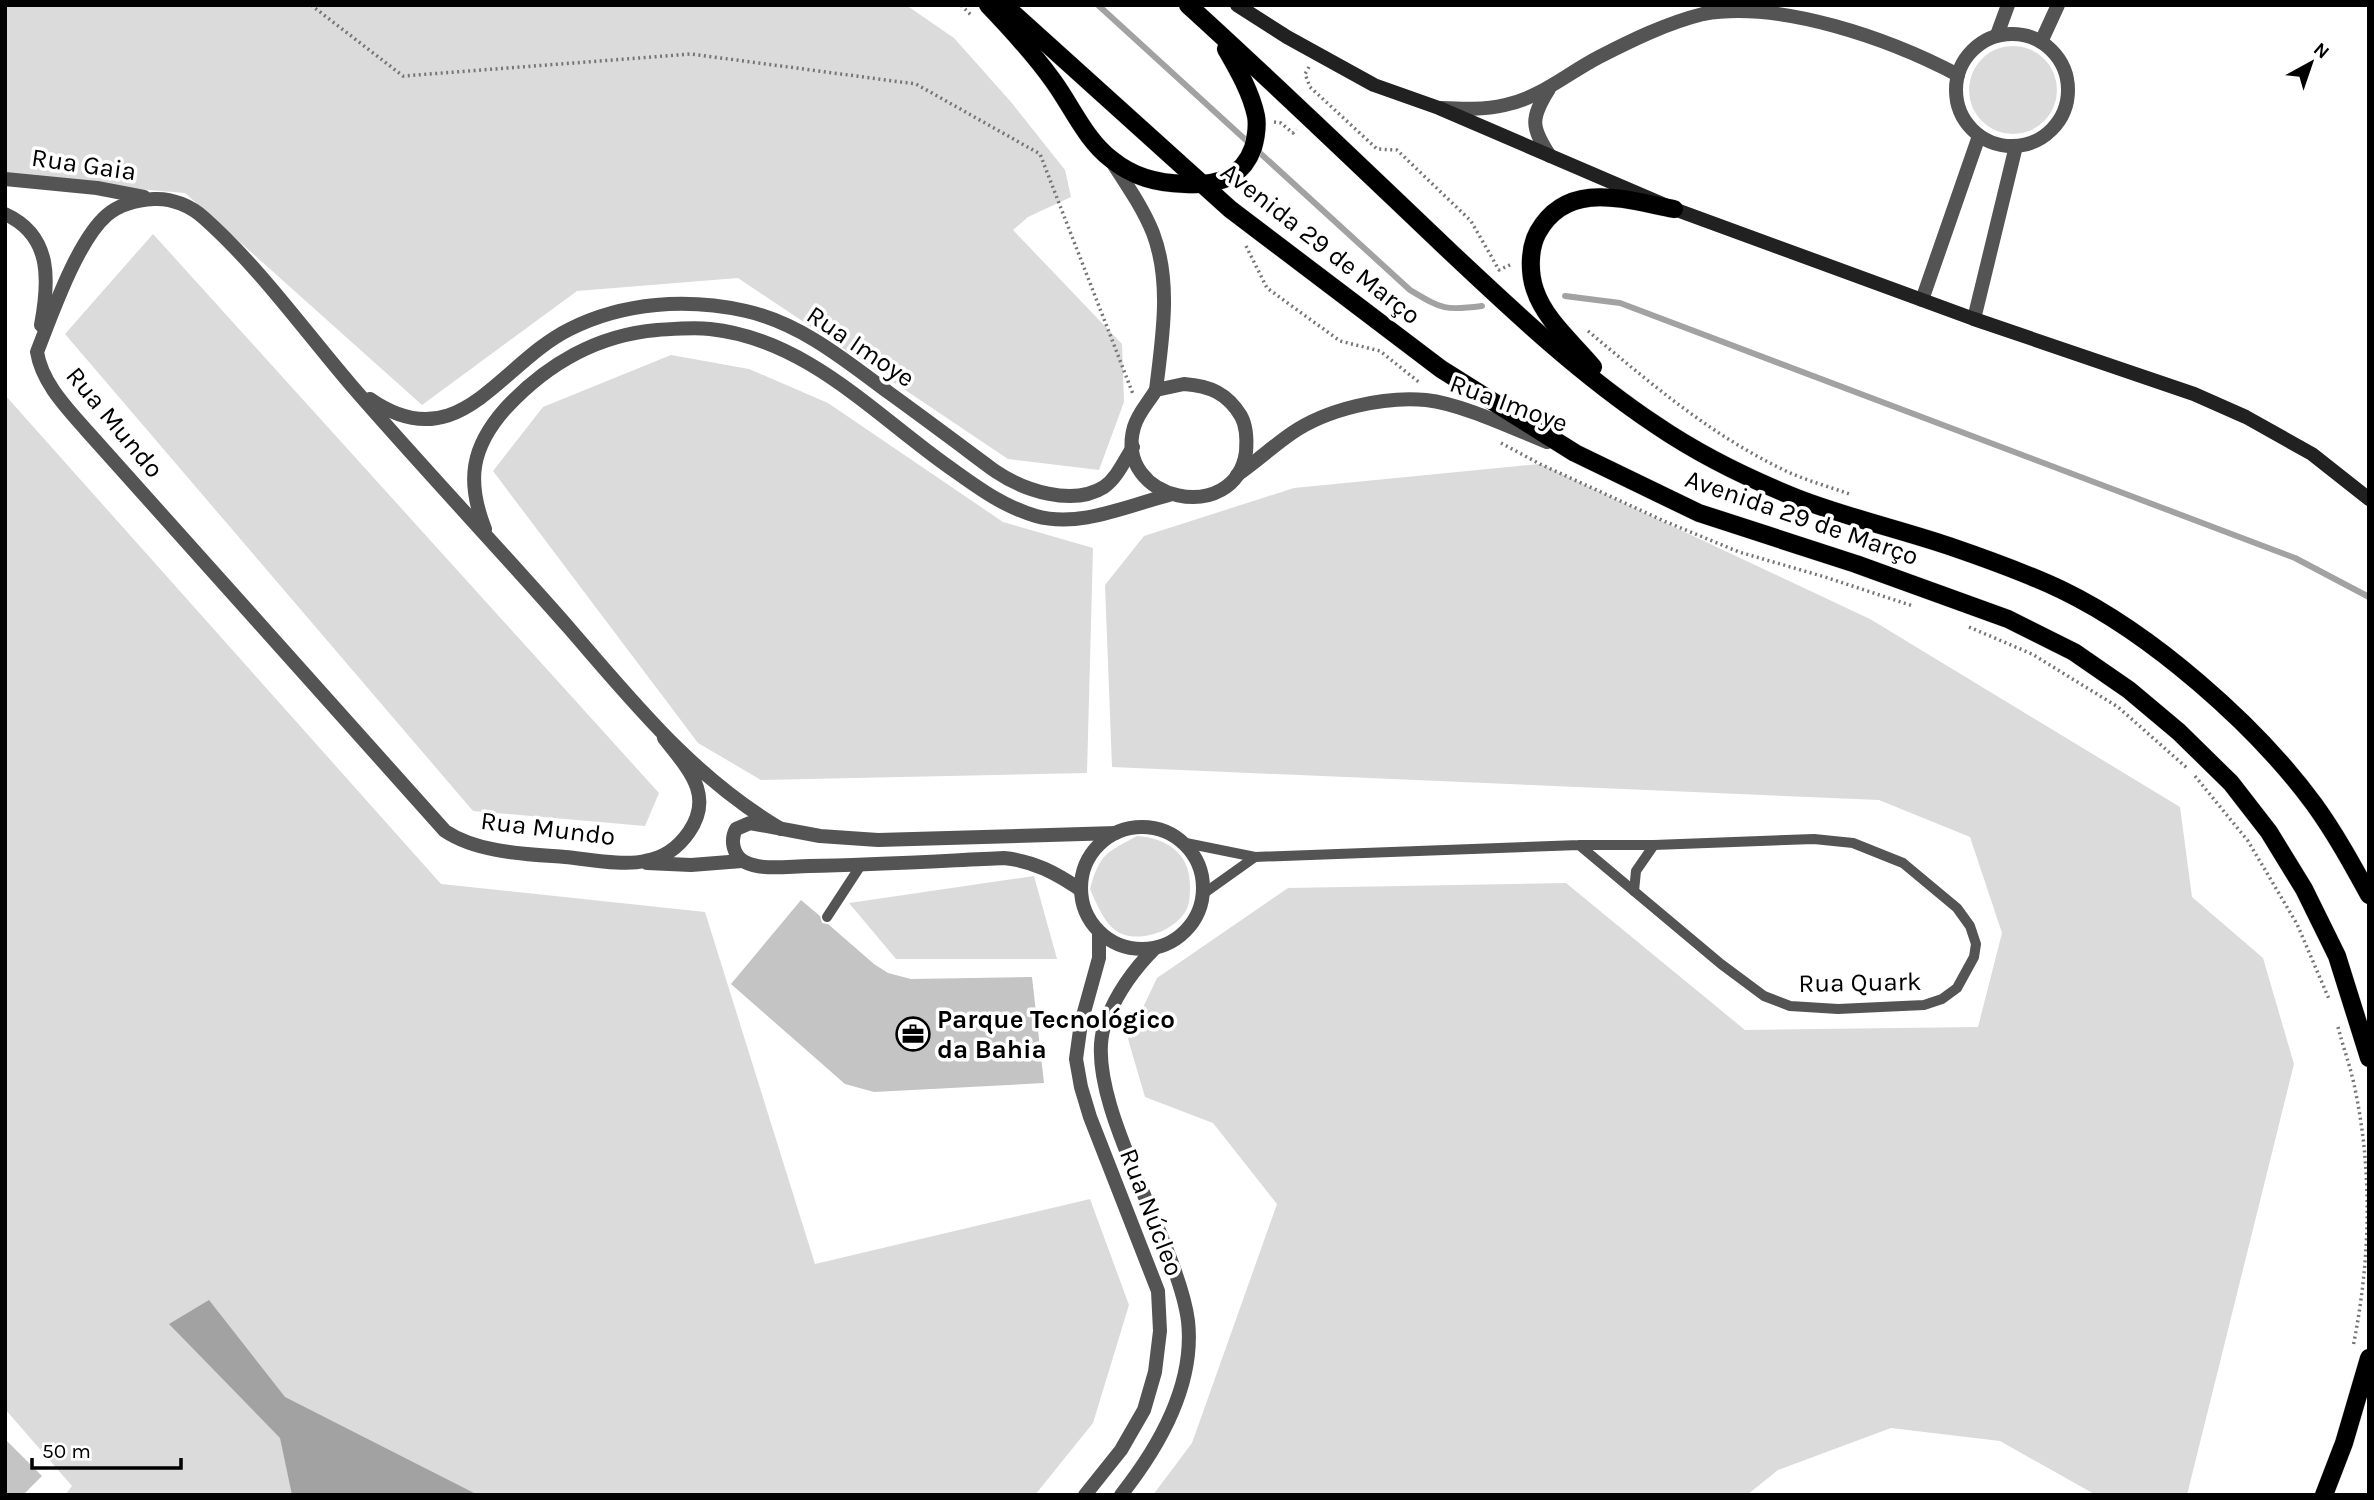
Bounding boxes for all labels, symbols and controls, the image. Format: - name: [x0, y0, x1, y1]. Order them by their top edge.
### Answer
- north arrow: [2276, 28, 2346, 98]
- text: N: [2309, 38, 2334, 64]
- street label: Rua Gaia: [30, 142, 138, 187]
- street label: Avenida 29 de Março: [1215, 156, 1427, 331]
- street label: Rua Imoye: [801, 299, 921, 394]
- street label: Rua Mundo: [59, 361, 170, 484]
- street label: Rua Imoye: [1446, 368, 1572, 439]
- street label: Avenida 29 de Março: [1681, 463, 1923, 572]
- street label: Rua Mundo: [479, 805, 617, 852]
- street label: Rua Quark: [1798, 966, 1922, 999]
- place label: Parque Tecnológico da Bahia: [937, 1004, 1175, 1065]
- office icon: Parque Tecnológico da Bahia: [894, 1015, 932, 1053]
- street label: Rua Núcleo: [1113, 1144, 1190, 1280]
- scale bar: [32, 1426, 180, 1470]
- text: 50 m: [42, 1439, 91, 1463]

